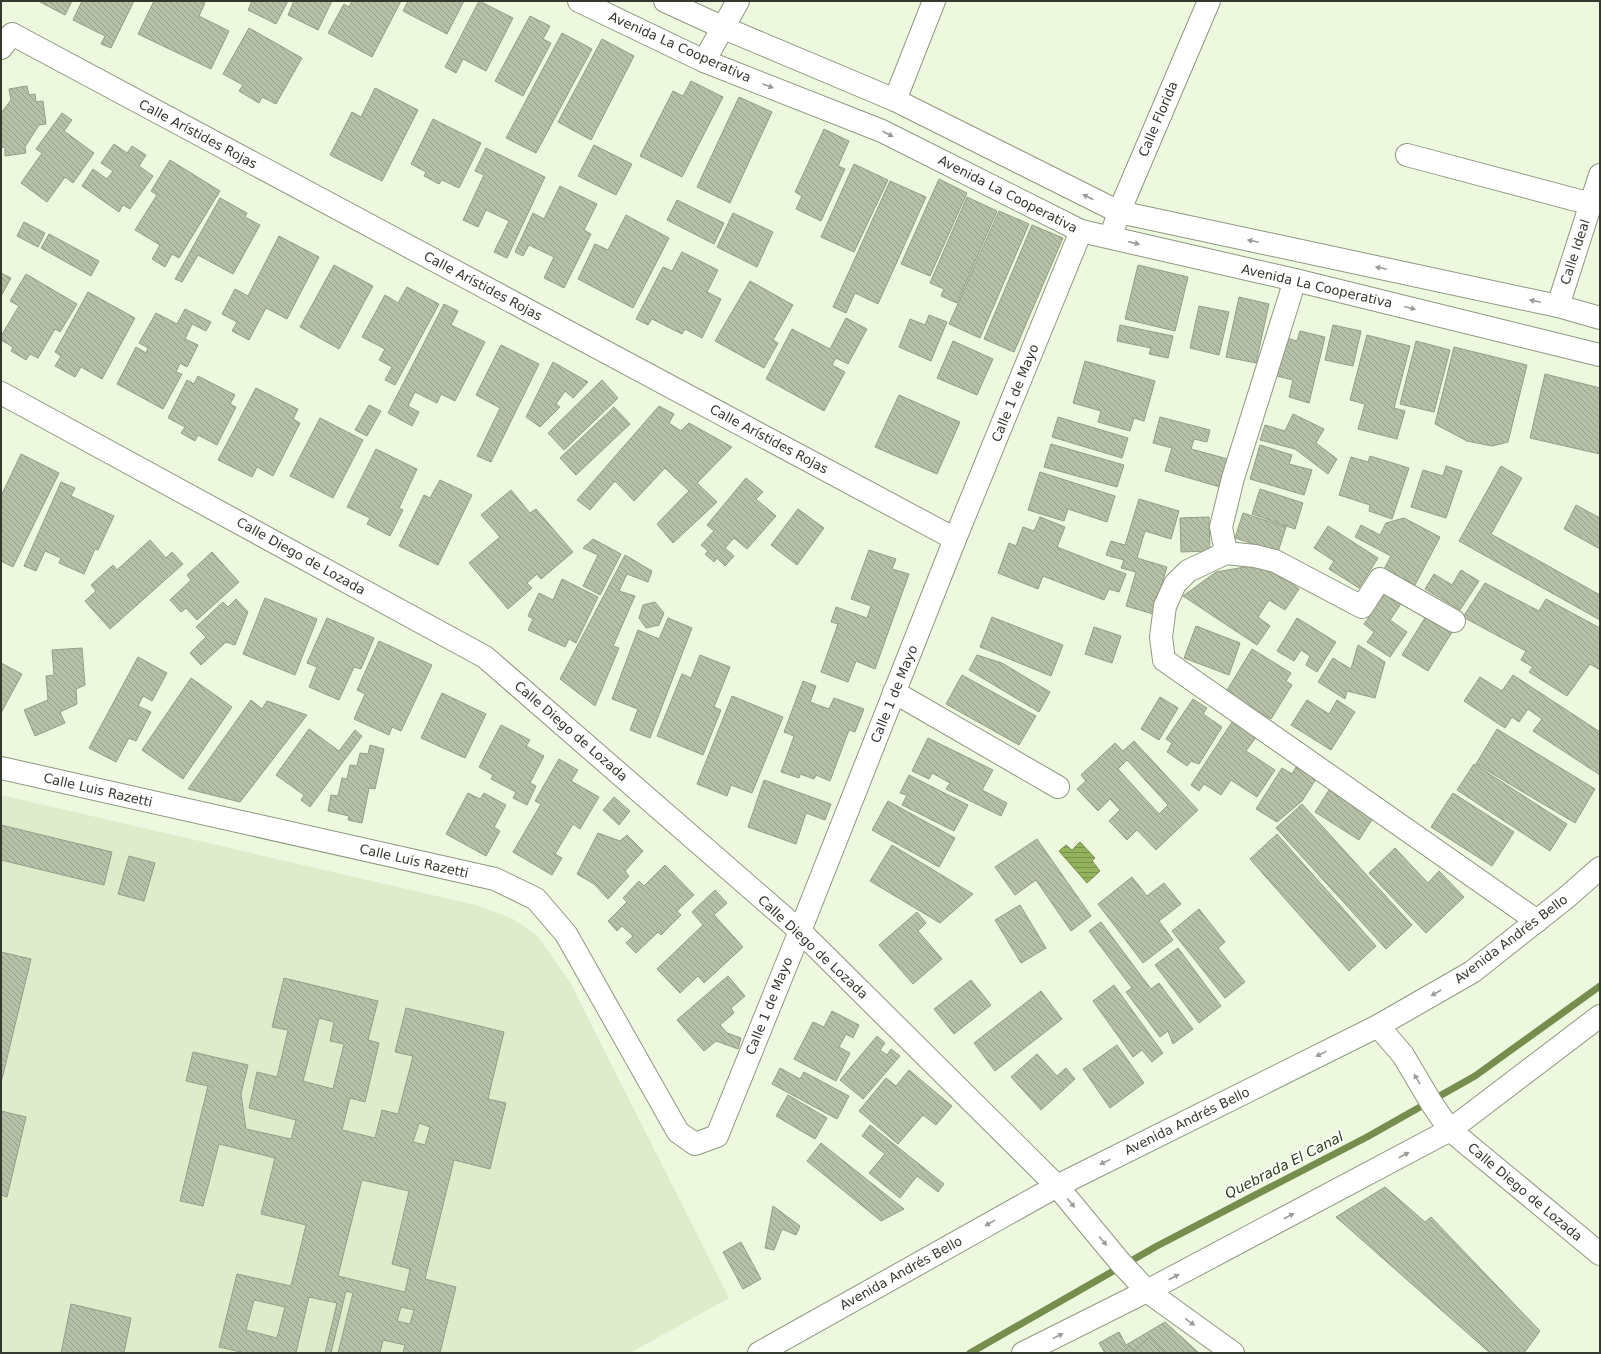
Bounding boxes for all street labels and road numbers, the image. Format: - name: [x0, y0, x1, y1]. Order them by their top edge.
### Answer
- street label: Avenida La Cooperativa: [606, 9, 754, 85]
- street label: Calle Florida: [1135, 79, 1181, 159]
- street label: Calle Arístides Rojas: [136, 96, 260, 172]
- street label: Avenida La Cooperativa: [936, 152, 1080, 236]
- street label: Calle Ideal: [1557, 217, 1593, 287]
- street label: Calle Arístides Rojas: [421, 248, 545, 324]
- street label: Avenida La Cooperativa: [1240, 261, 1394, 311]
- street label: Calle 1 de Mayo: [989, 342, 1041, 444]
- street label: Calle Arístides Rojas: [707, 401, 831, 477]
- street label: Calle Diego de Lozada: [234, 514, 368, 598]
- street label: Calle 1 de Mayo: [868, 643, 920, 745]
- street label: Calle Diego de Lozada: [511, 678, 631, 784]
- street label: Calle Luis Razetti: [42, 770, 154, 810]
- street label: Calle Luis Razetti: [358, 841, 470, 881]
- street label: Calle Diego de Lozada: [755, 892, 871, 1002]
- street label: Avenida Andrés Bello: [1452, 892, 1570, 986]
- street label: Calle 1 de Mayo: [743, 955, 795, 1057]
- street label: Avenida Andrés Bello: [1122, 1084, 1252, 1158]
- street label: Calle Diego de Lozada: [1465, 1140, 1585, 1244]
- street label: Avenida Andrés Bello: [837, 1233, 965, 1313]

